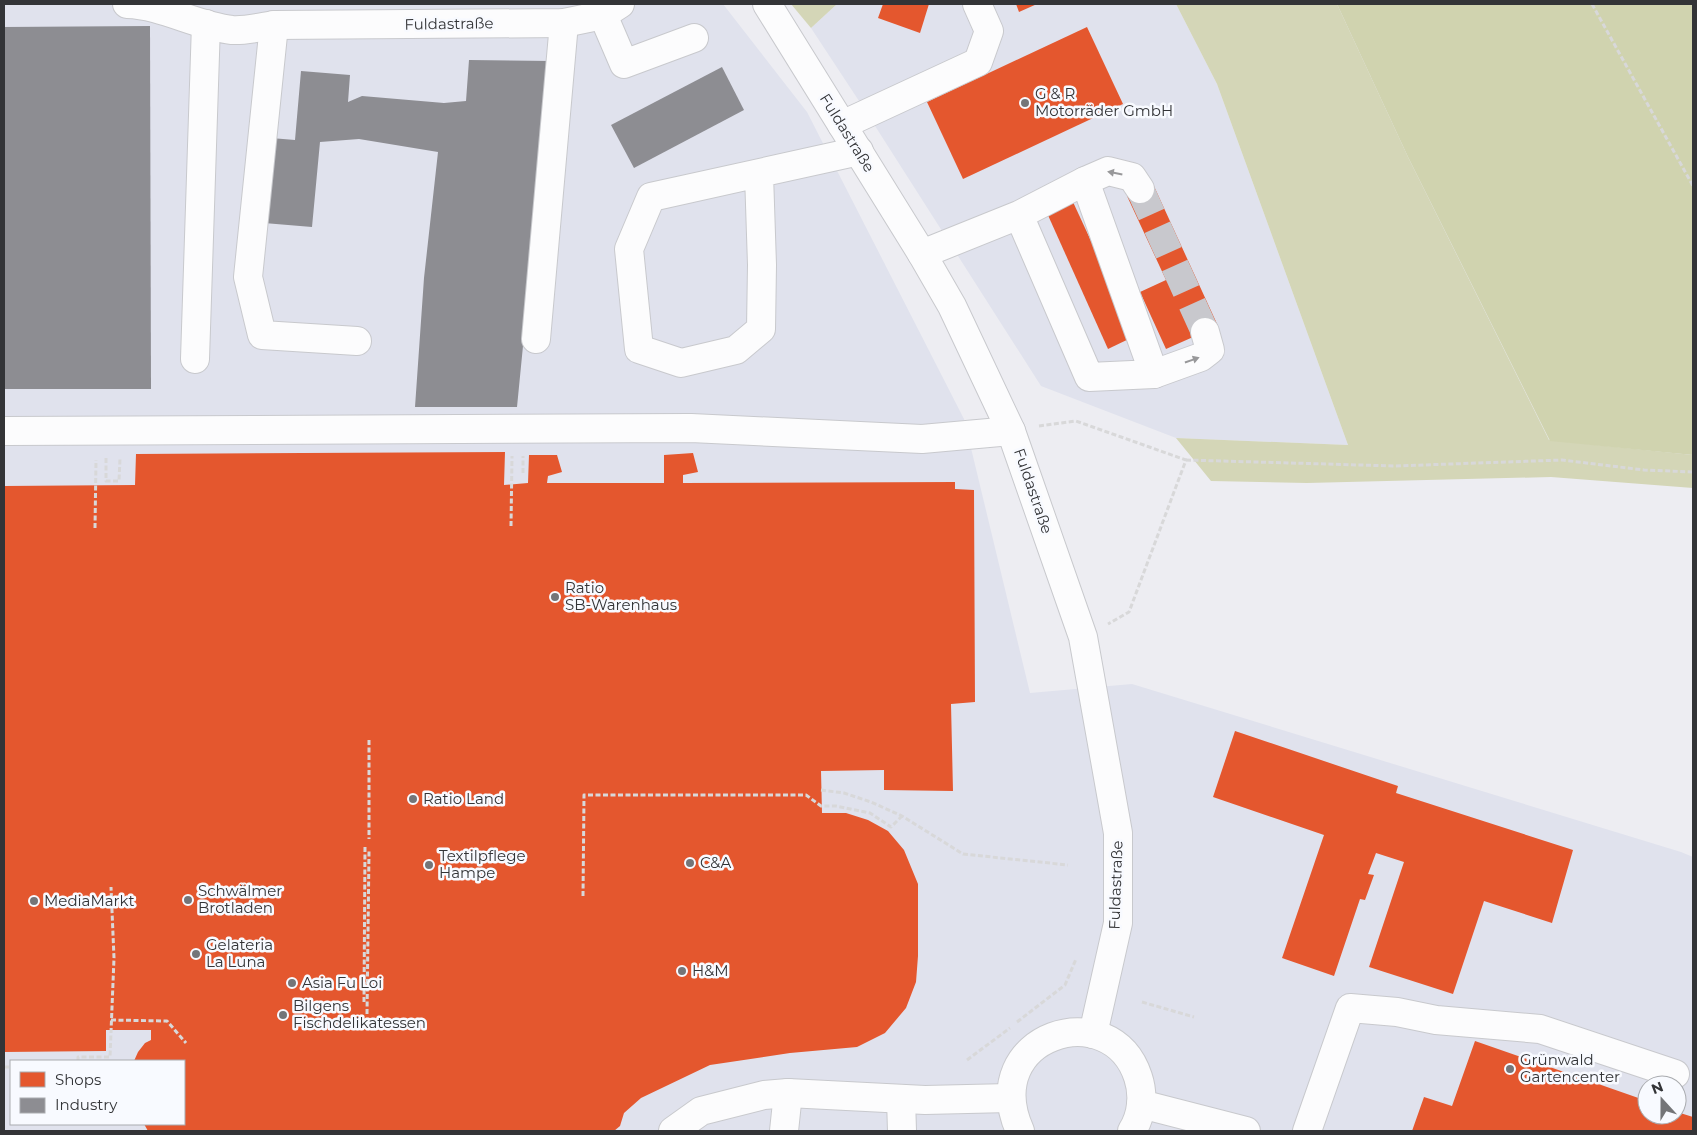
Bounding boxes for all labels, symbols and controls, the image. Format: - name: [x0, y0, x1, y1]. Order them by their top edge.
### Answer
- street label: Fuldastraße: [404, 13, 494, 34]
- place label: G & R Motorräder GmbH: [1035, 84, 1173, 120]
- street label: Fuldastraße: [816, 90, 879, 176]
- marker: G & R Motorräder GmbH: [1019, 97, 1031, 109]
- one-way arrow: [1107, 169, 1123, 177]
- one-way arrow: [1185, 356, 1200, 364]
- street label: Fuldastraße: [1010, 446, 1057, 536]
- place label: Ratio SB-Warenhaus: [565, 578, 677, 614]
- marker: Ratio SB-Warenhaus: [549, 591, 561, 603]
- place label: Ratio Land: [423, 789, 504, 808]
- marker: Ratio Land: [407, 793, 419, 805]
- street label: Fuldastraße: [1104, 840, 1127, 930]
- place label: Textilpflege Hampe: [439, 846, 526, 882]
- place label: C&A: [700, 853, 732, 872]
- marker: C&A: [684, 857, 696, 869]
- marker: Textilpflege Hampe: [423, 859, 435, 871]
- place label: Schwälmer Brotladen: [198, 881, 282, 917]
- place label: MediaMarkt: [44, 891, 135, 910]
- marker: Schwälmer Brotladen: [182, 894, 194, 906]
- marker: MediaMarkt: [28, 895, 40, 907]
- place label: Gelateria La Luna: [206, 935, 273, 971]
- marker: Gelateria La Luna: [190, 948, 202, 960]
- place label: H&M: [692, 961, 729, 980]
- marker: H&M: [676, 965, 688, 977]
- place label: Asia Fu Loi: [302, 973, 382, 992]
- marker: Asia Fu Loi: [286, 977, 298, 989]
- place label: Bilgens Fischdelikatessen: [293, 996, 426, 1032]
- marker: Bilgens Fischdelikatessen: [277, 1009, 289, 1021]
- place label: Grünwald Gartencenter: [1520, 1050, 1620, 1086]
- legend: [10, 1060, 185, 1125]
- marker: Grünwald Gartencenter: [1504, 1063, 1516, 1075]
- text: Shops: [55, 1070, 101, 1089]
- north arrow: [1637, 1075, 1687, 1125]
- text: N: [1649, 1077, 1666, 1098]
- text: Industry: [55, 1095, 118, 1114]

